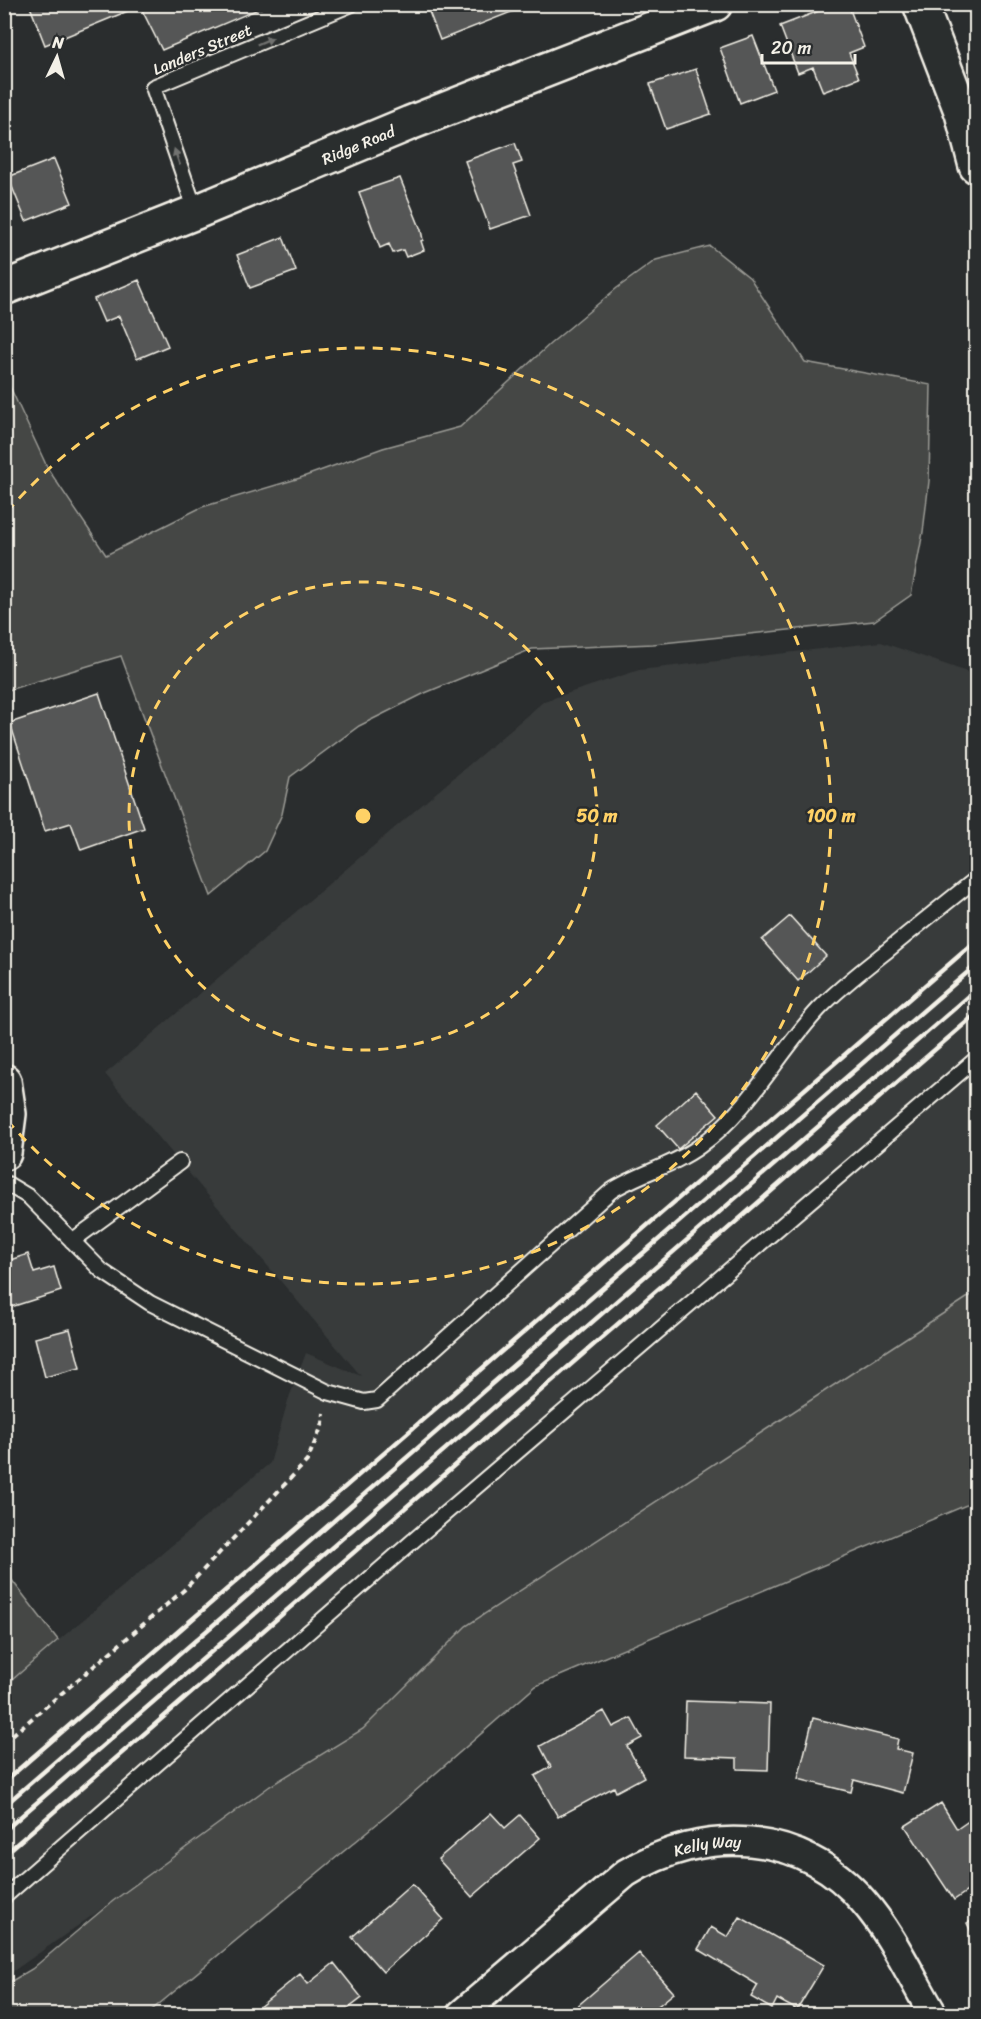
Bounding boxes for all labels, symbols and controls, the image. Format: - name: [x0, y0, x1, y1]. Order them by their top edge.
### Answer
- street label: Landers Street: [148, 15, 257, 83]
- north arrow: [27, 27, 87, 87]
- scale bar: [762, 27, 855, 65]
- text: N: [50, 28, 66, 58]
- text: 20 m: [771, 32, 811, 64]
- one-way arrow: [256, 36, 274, 45]
- street label: Ridge Road: [317, 116, 401, 173]
- one-way arrow: [171, 148, 181, 166]
- text: 50 m: [577, 800, 618, 832]
- text: 100 m: [807, 800, 856, 832]
- centre of rings: [353, 806, 373, 826]
- street label: Kelly Way: [670, 1827, 742, 1865]

